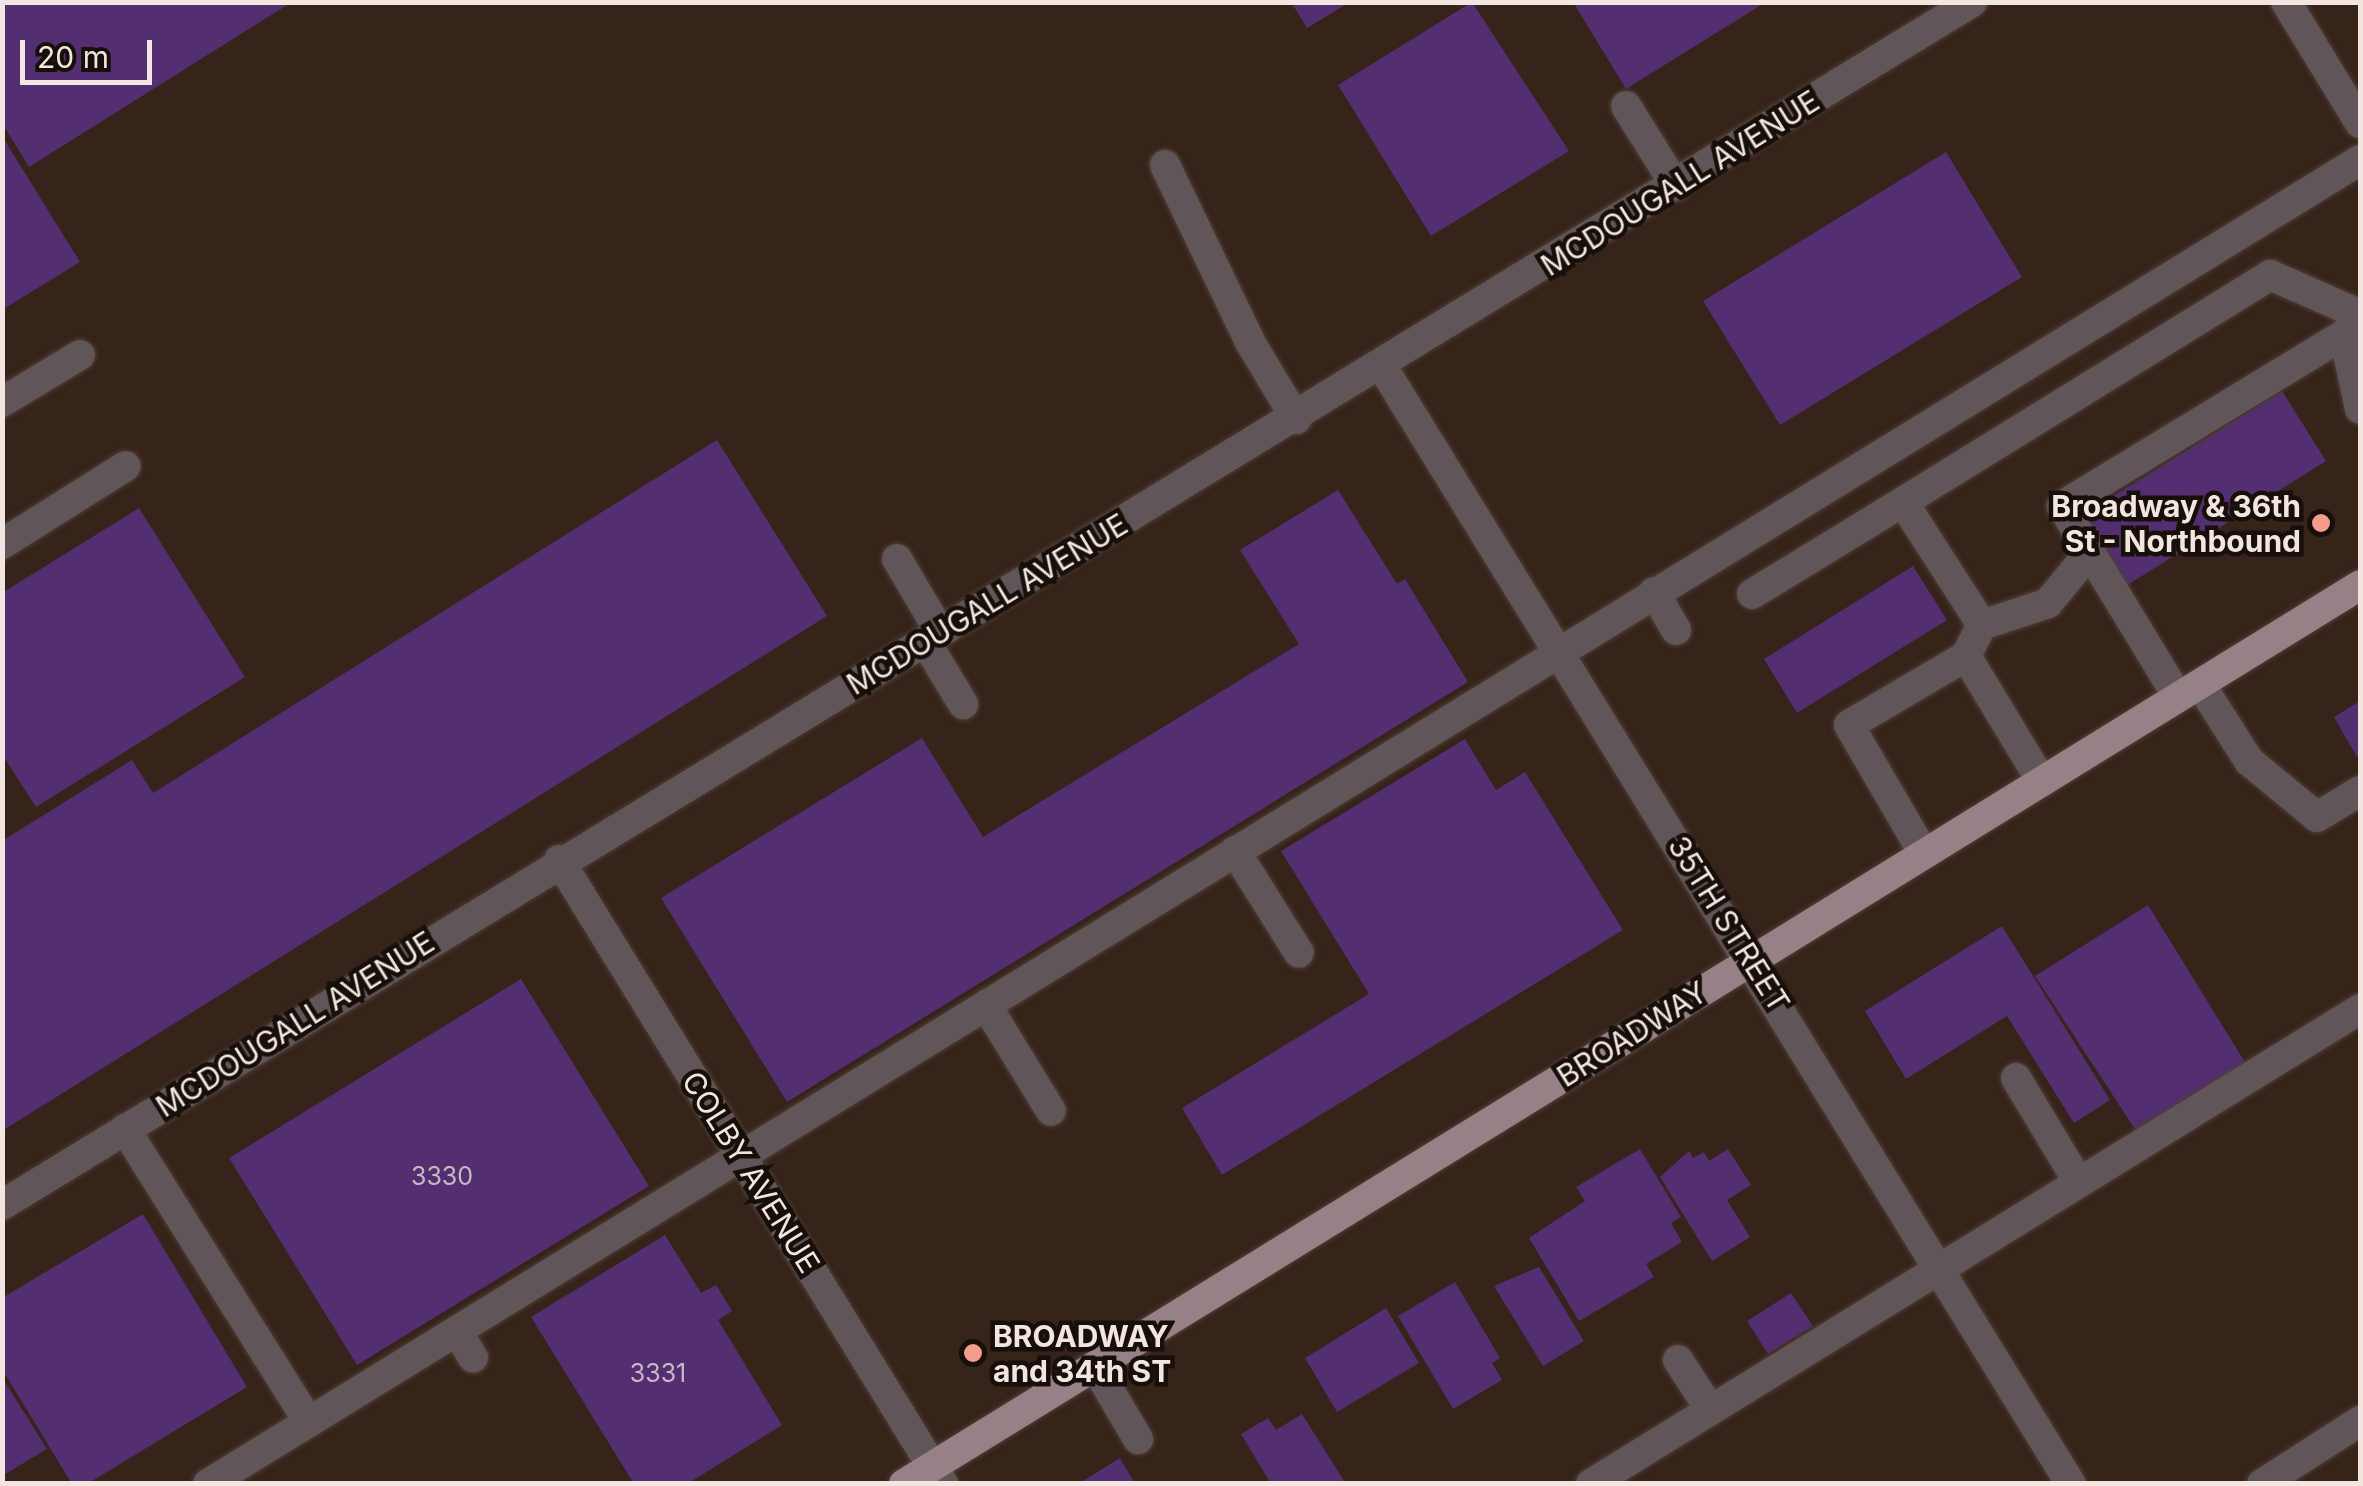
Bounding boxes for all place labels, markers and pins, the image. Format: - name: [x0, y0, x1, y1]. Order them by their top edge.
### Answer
- place label: Broadway & 36th St - Northbound: [2051, 488, 2301, 558]
- marker: Broadway & 36th St - Northbound: [2310, 512, 2332, 534]
- place label: BROADWAY and 34th ST: [993, 1318, 1171, 1388]
- marker: BROADWAY and 34th ST: [962, 1342, 984, 1364]

